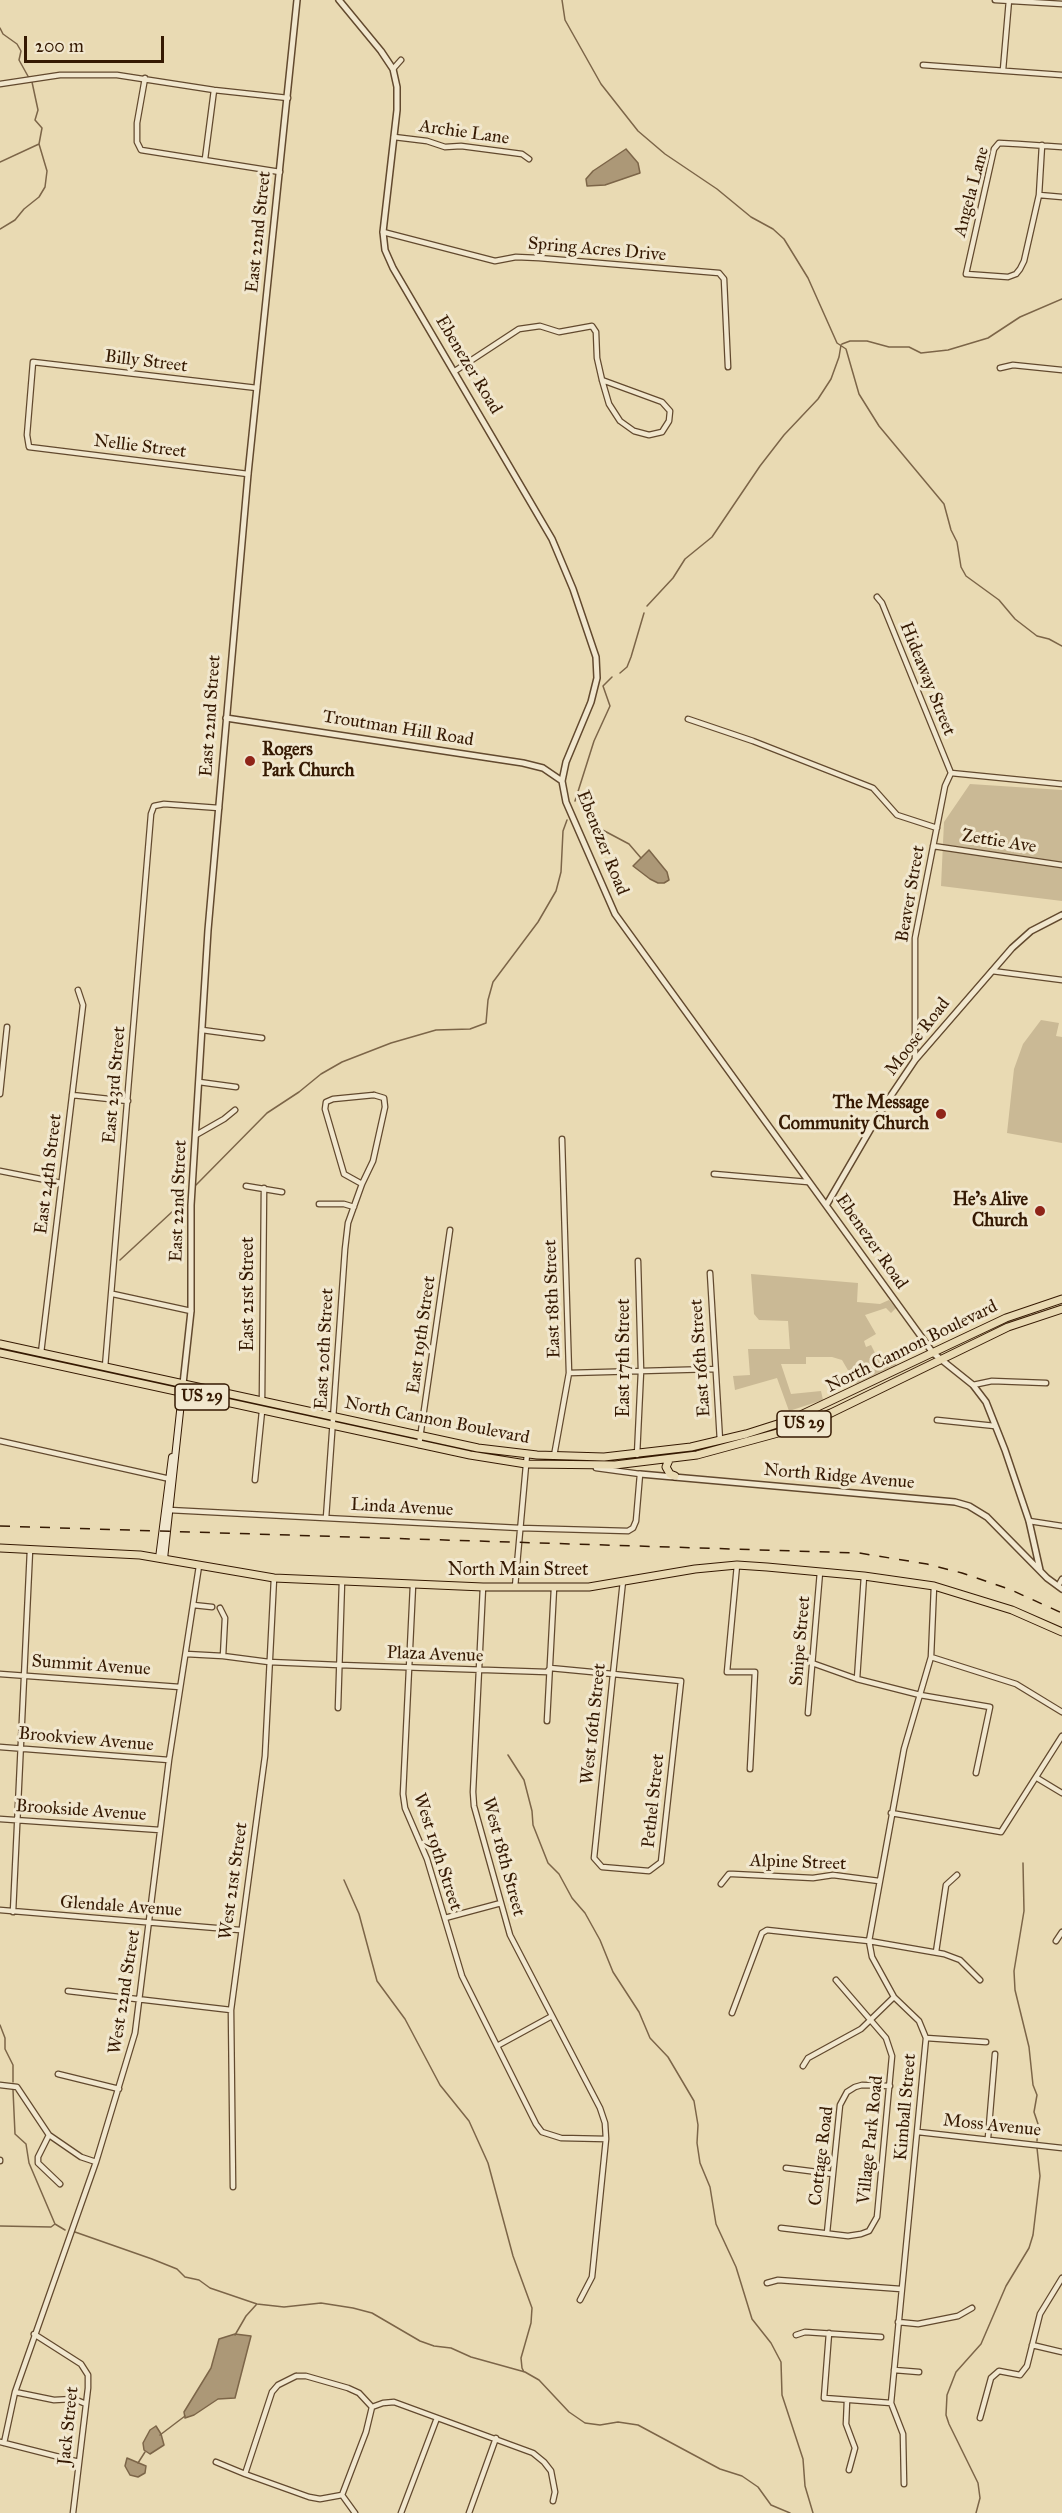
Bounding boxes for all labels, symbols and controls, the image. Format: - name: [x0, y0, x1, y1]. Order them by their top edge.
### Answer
- scale bar: [27, 24, 166, 62]
- text: 200 m: [35, 35, 84, 57]
- street label: Archie Lane: [418, 116, 510, 150]
- street label: Angela Lane: [950, 145, 994, 239]
- street label: East 22nd Street: [242, 170, 276, 294]
- street label: Spring Acres Drive: [527, 233, 667, 267]
- street label: Ebenezer Road: [430, 312, 506, 418]
- street label: Billy Street: [103, 346, 189, 378]
- street label: Nellie Street: [92, 431, 188, 463]
- street label: Hideaway Street: [894, 619, 960, 739]
- street label: East 22nd Street: [196, 654, 226, 778]
- street label: Troutman Hill Road: [321, 706, 475, 752]
- place label: Rogers Park Church: [262, 740, 354, 783]
- marker: Rogers Park Church: [243, 754, 257, 768]
- street label: Ebenezer Road: [571, 787, 633, 899]
- street label: Zettie Ave: [960, 825, 1038, 859]
- street label: Beaver Street: [892, 844, 930, 944]
- street label: Moose Road: [881, 994, 955, 1080]
- street label: East 23rd Street: [99, 1025, 131, 1145]
- place label: The Message Community Church: [779, 1093, 929, 1136]
- marker: The Message Community Church: [934, 1107, 948, 1121]
- street label: East 24th Street: [31, 1113, 67, 1235]
- street label: East 22nd Street: [166, 1139, 192, 1263]
- street label: Ebenezer Road: [830, 1190, 912, 1294]
- place label: He's Alive Church: [953, 1190, 1028, 1232]
- marker: He's Alive Church: [1033, 1204, 1047, 1218]
- street label: East 21st Street: [238, 1237, 260, 1351]
- street label: East 18th Street: [540, 1239, 566, 1359]
- street label: East 19th Street: [403, 1275, 441, 1395]
- street label: East 20th Street: [311, 1288, 339, 1410]
- street label: North Cannon Boulevard: [823, 1296, 1001, 1398]
- street label: East 16th Street: [686, 1298, 716, 1418]
- street label: East 17th Street: [614, 1299, 636, 1417]
- road number: US 29: [175, 1384, 229, 1410]
- street label: North Cannon Boulevard: [343, 1392, 531, 1450]
- road number: US 29: [777, 1411, 831, 1437]
- street label: North Ridge Avenue: [763, 1460, 915, 1494]
- street label: Linda Avenue: [350, 1495, 454, 1521]
- street label: North Main Street: [448, 1560, 588, 1582]
- street label: Snipe Street: [786, 1595, 816, 1687]
- street label: Plaza Avenue: [386, 1643, 484, 1667]
- street label: Summit Avenue: [31, 1651, 151, 1681]
- street label: West 16th Street: [577, 1662, 611, 1786]
- street label: Brookview Avenue: [17, 1723, 155, 1757]
- street label: Pethel Street: [638, 1753, 670, 1849]
- street label: West 19th Street: [408, 1791, 466, 1913]
- street label: West 18th Street: [477, 1795, 529, 1919]
- street label: Brookside Avenue: [15, 1796, 147, 1826]
- street label: West 21st Street: [215, 1821, 253, 1941]
- street label: Alpine Street: [749, 1851, 847, 1875]
- street label: Glendale Avenue: [59, 1892, 183, 1922]
- street label: West 22nd Street: [104, 1928, 146, 2056]
- street label: Kimball Street: [891, 2053, 921, 2161]
- street label: Village Park Road: [853, 2075, 889, 2205]
- street label: Cottage Road: [805, 2105, 839, 2207]
- street label: Moss Avenue: [942, 2110, 1042, 2142]
- street label: Jack Street: [54, 2386, 84, 2466]

